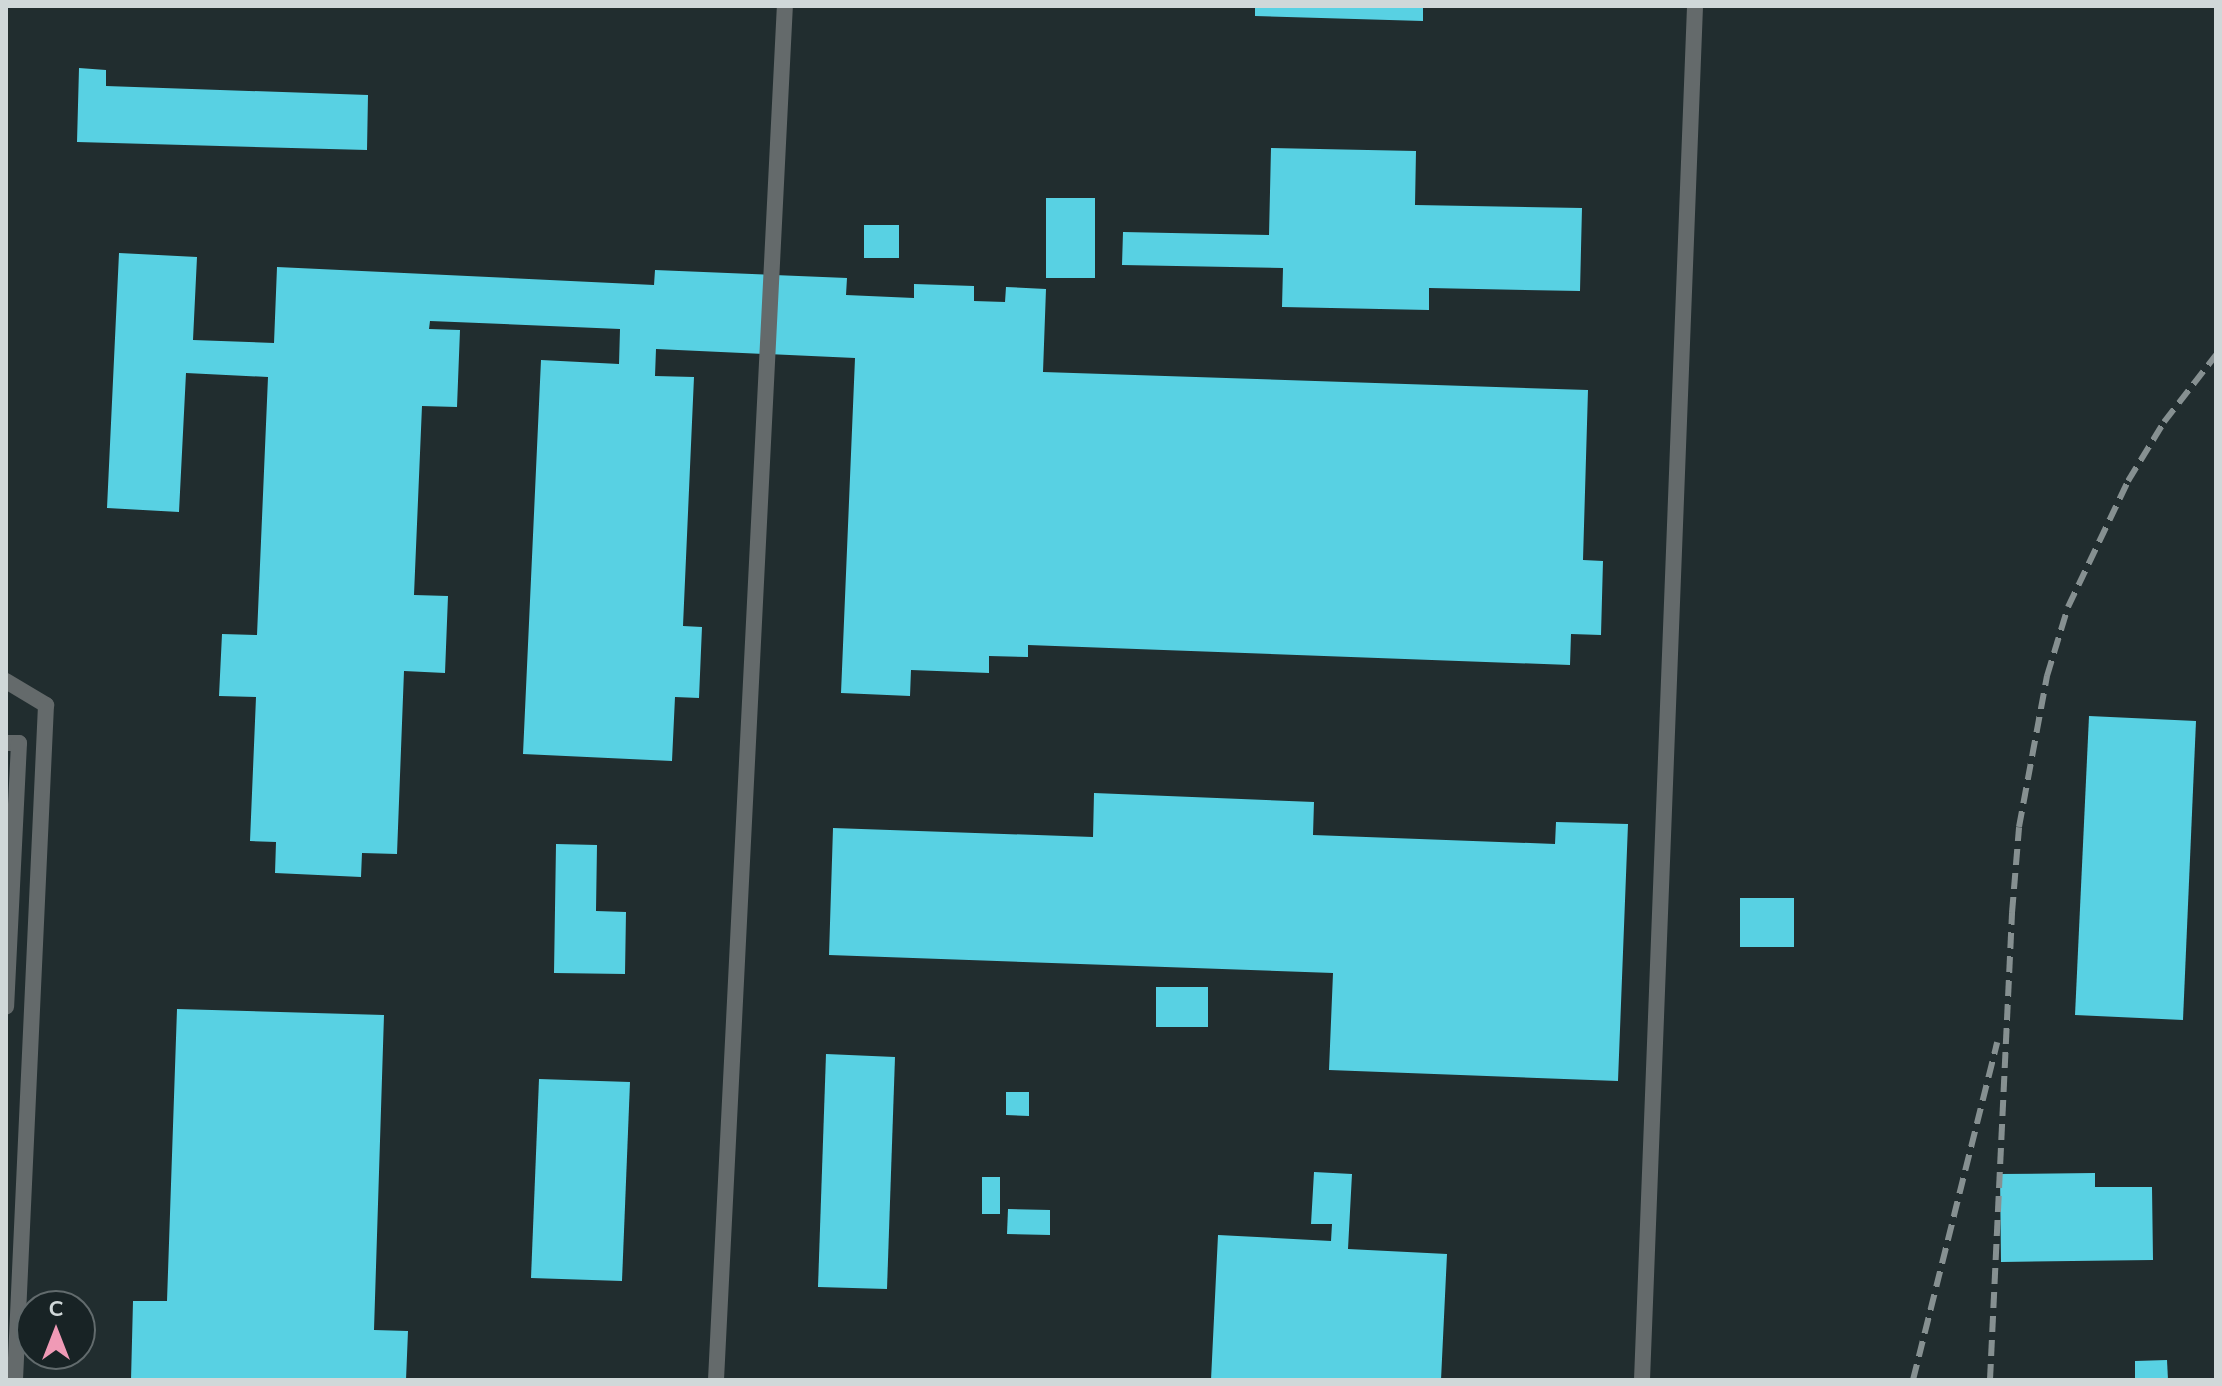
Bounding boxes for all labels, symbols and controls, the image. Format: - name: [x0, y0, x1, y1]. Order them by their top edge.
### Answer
- north arrow: [16, 1290, 96, 1370]
- text: С: [48, 1294, 64, 1322]

